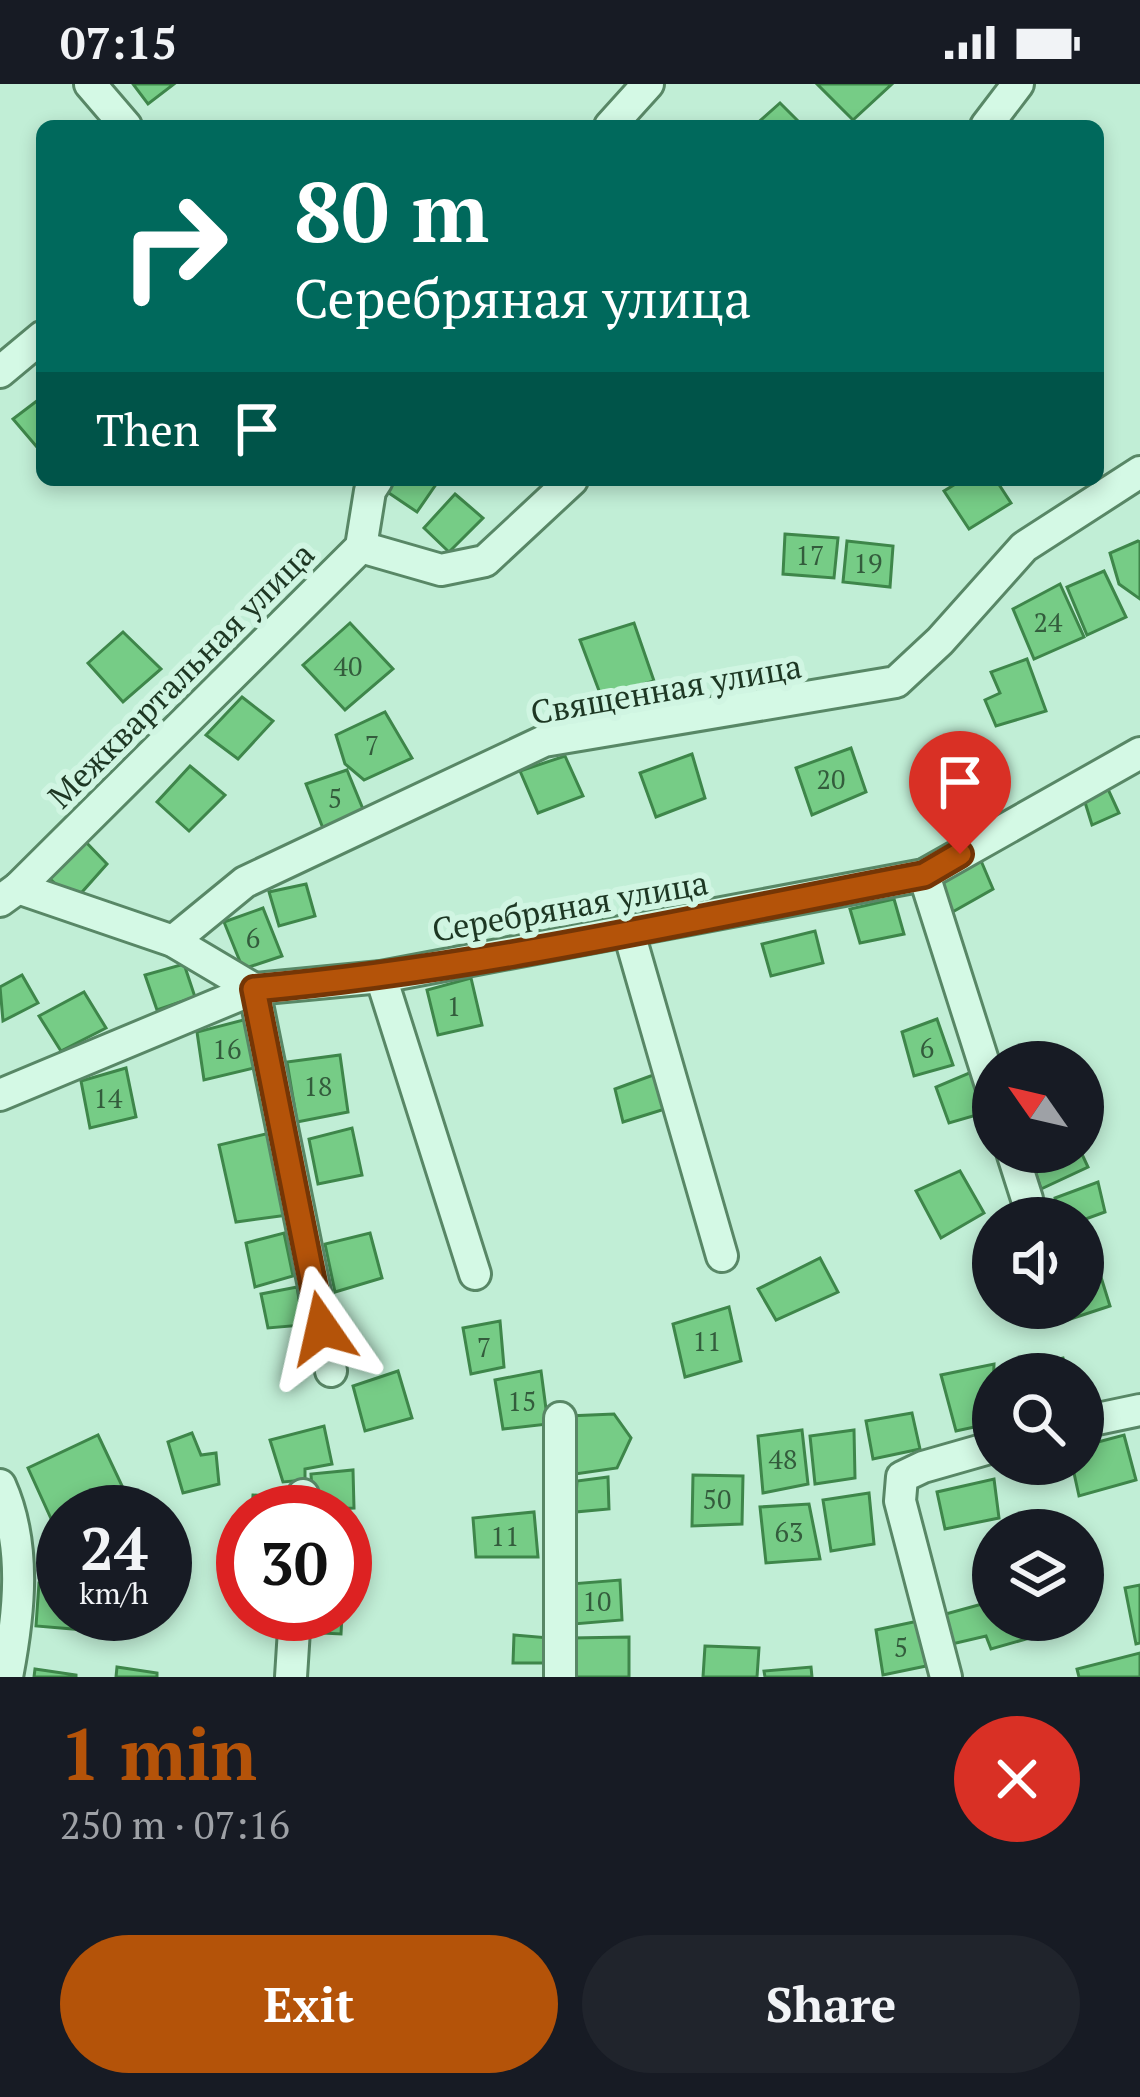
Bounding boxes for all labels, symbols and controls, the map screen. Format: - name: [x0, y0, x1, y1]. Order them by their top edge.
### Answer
- text: 07:15: [60, 12, 177, 72]
- text: 80 m: [294, 155, 489, 266]
- icon: right: [96, 168, 252, 324]
- text: Серебряная улица: [294, 262, 751, 333]
- icon: arrive: [224, 396, 290, 462]
- text: Then: [96, 399, 200, 459]
- street label: Межквартальная улица: [38, 532, 323, 817]
- house number: 17: [796, 537, 824, 573]
- house number: 19: [854, 545, 882, 581]
- house number: 24: [1034, 604, 1063, 640]
- street label: Священная улица: [527, 644, 805, 733]
- house number: 40: [334, 648, 362, 684]
- house number: 7: [365, 727, 379, 763]
- pin: [909, 731, 1011, 854]
- icon: arrive: [927, 749, 993, 815]
- house number: 20: [817, 761, 845, 797]
- house number: 5: [328, 780, 342, 816]
- street label: Серебряная улица: [429, 860, 711, 951]
- house number: 6: [246, 920, 260, 956]
- house number: 1: [447, 988, 461, 1024]
- house number: 6: [920, 1030, 934, 1066]
- house number: 16: [213, 1031, 241, 1067]
- north arrow: [972, 1041, 1104, 1173]
- map controls: [972, 1041, 1104, 1641]
- house number: 18: [304, 1068, 332, 1104]
- house number: 14: [94, 1080, 123, 1116]
- button: sound: [972, 1197, 1104, 1329]
- position arrow: [259, 1265, 385, 1391]
- house number: 11: [693, 1323, 721, 1359]
- house number: 7: [477, 1329, 491, 1365]
- button: search: [972, 1353, 1104, 1485]
- house number: 15: [508, 1383, 536, 1419]
- house number: 48: [769, 1441, 797, 1477]
- house number: 50: [703, 1481, 731, 1517]
- speed limit sign: 30: [216, 1485, 372, 1641]
- text: 24: [80, 1508, 148, 1587]
- button: layers: [972, 1509, 1104, 1641]
- house number: 63: [775, 1514, 803, 1550]
- house number: 11: [491, 1518, 519, 1554]
- text: km/h: [79, 1573, 149, 1613]
- house number: 10: [583, 1583, 611, 1619]
- house number: 5: [894, 1629, 908, 1665]
- text: 1 min: [60, 1705, 257, 1801]
- button: close: [954, 1716, 1080, 1842]
- text: 250 m · 07:16: [60, 1798, 290, 1850]
- button: Exit: [60, 1935, 558, 2073]
- button: Share: [582, 1935, 1080, 2073]

